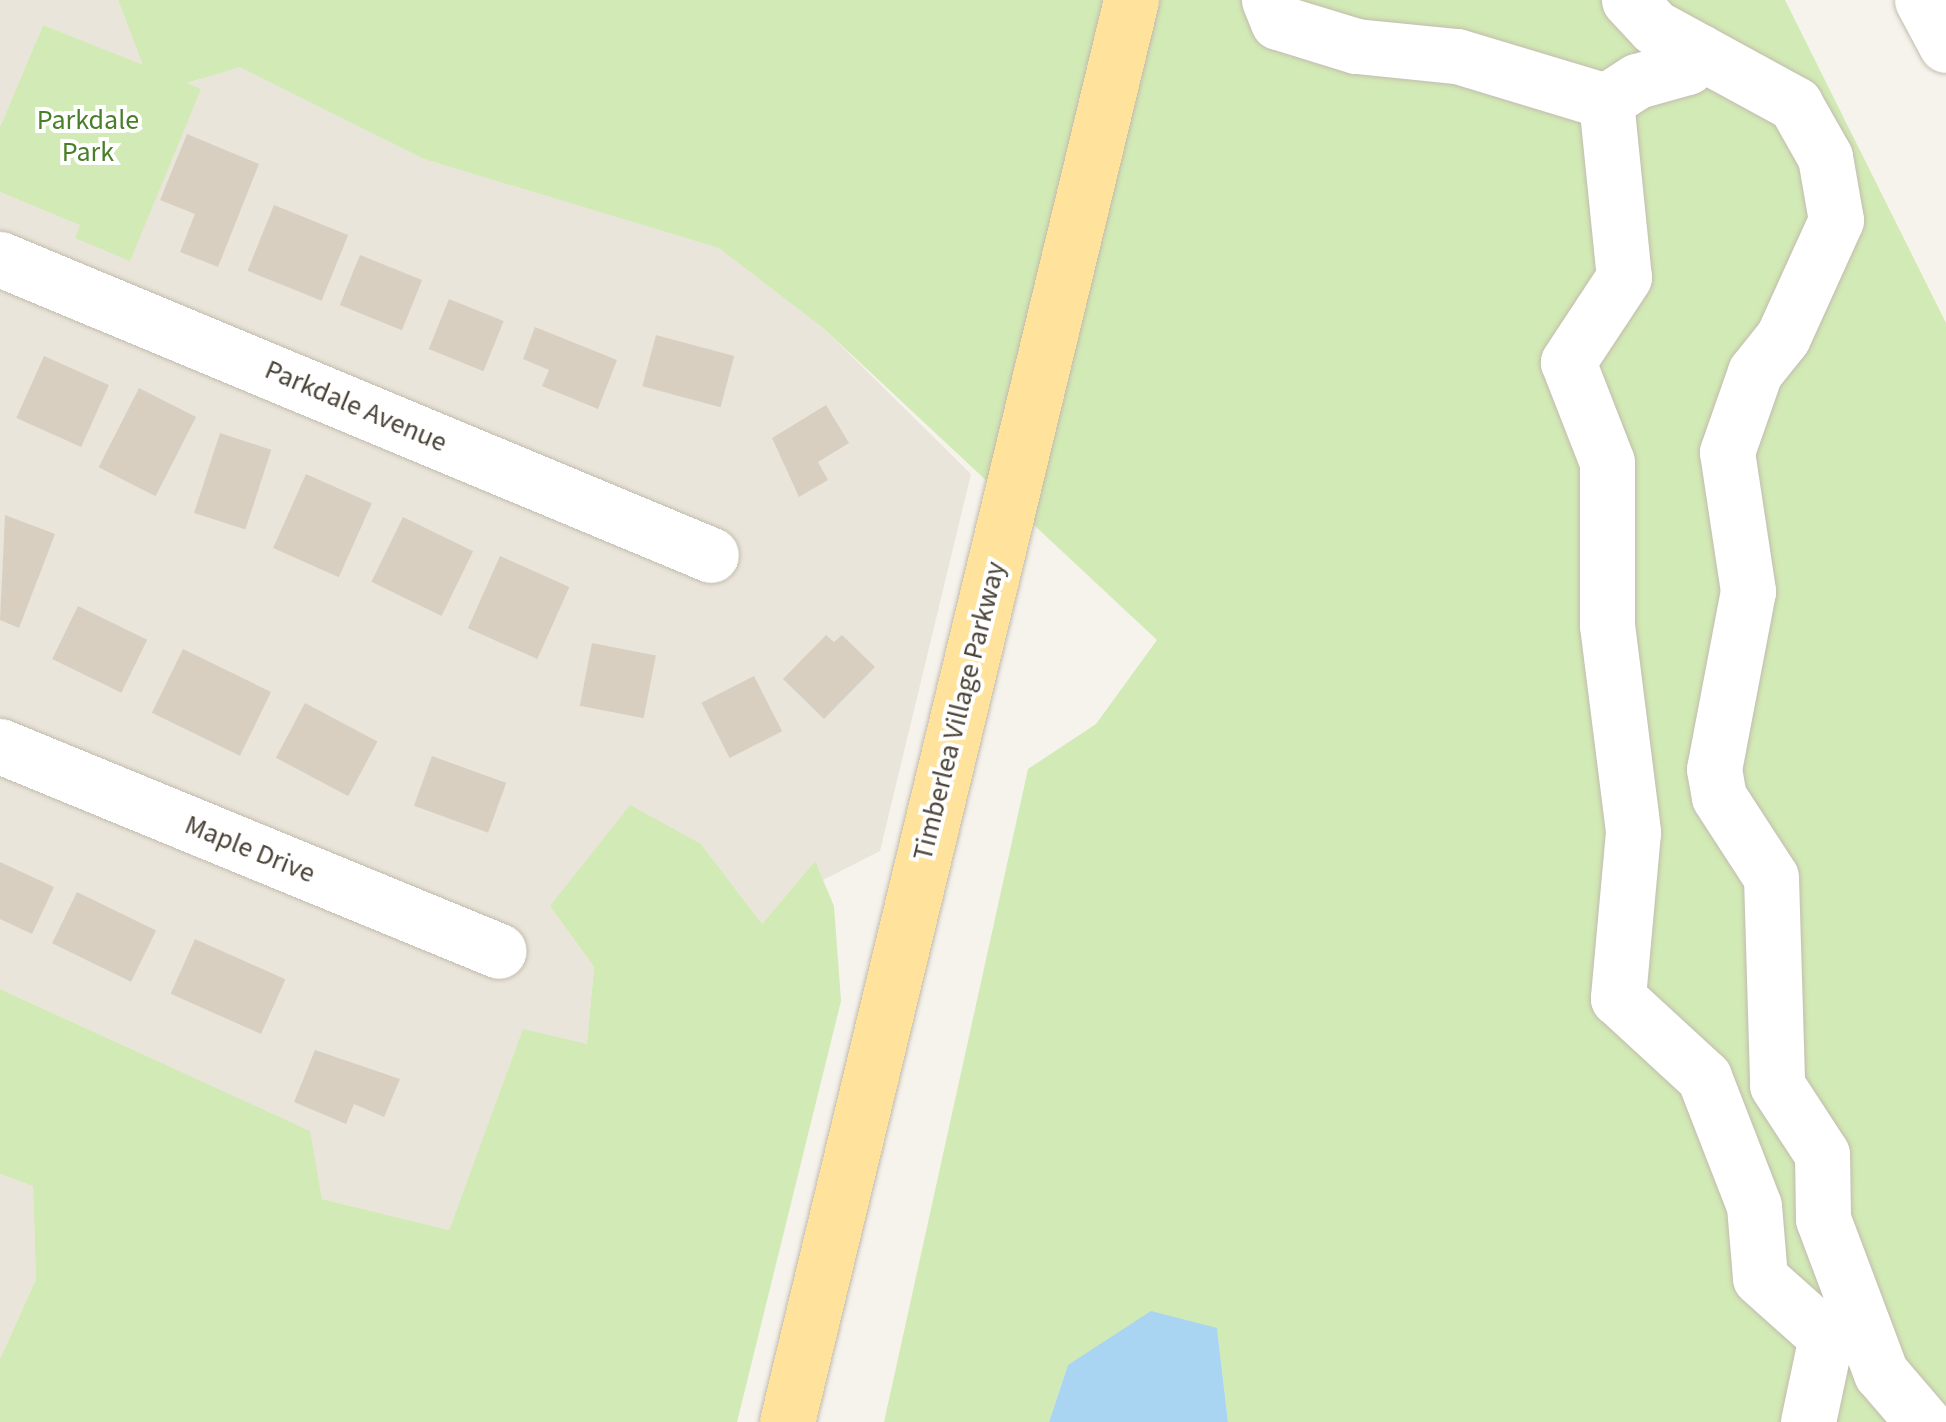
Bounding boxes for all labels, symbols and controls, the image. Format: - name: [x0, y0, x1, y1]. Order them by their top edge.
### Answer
- park label: Parkdale Park: [37, 103, 139, 169]
- street label: Parkdale Avenue: [260, 353, 452, 459]
- street label: Timberlea Village Parkway: [906, 558, 1012, 864]
- street label: Maple Drive: [180, 808, 320, 890]

